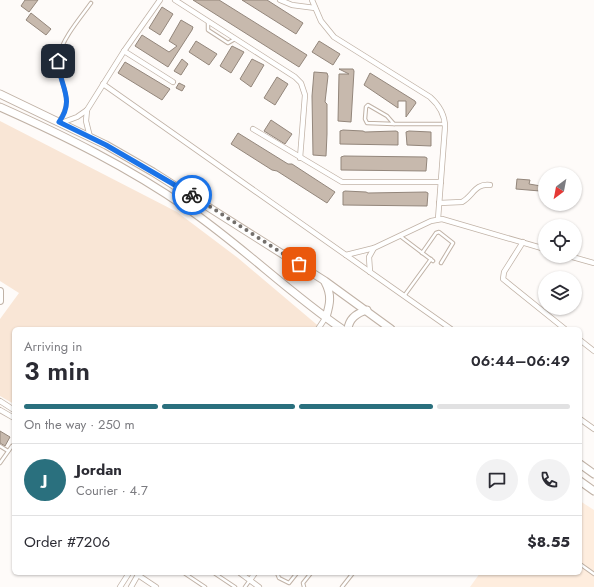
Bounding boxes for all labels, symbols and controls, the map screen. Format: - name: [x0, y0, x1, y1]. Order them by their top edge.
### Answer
- pin: [41, 44, 75, 78]
- icon: home: [47, 50, 69, 72]
- north arrow: [538, 167, 582, 211]
- map controls: [538, 167, 582, 315]
- courier: [172, 175, 212, 215]
- icon: bike: [181, 184, 203, 206]
- button: locate: [538, 219, 582, 263]
- pin: [282, 247, 316, 281]
- icon: bag: [288, 253, 310, 275]
- button: layers: [538, 271, 582, 315]
- text: Arriving in: [24, 337, 82, 356]
- text: 06:44–06:49: [471, 350, 570, 372]
- text: 3 min: [24, 352, 90, 390]
- text: On the way · 250 m: [24, 415, 135, 434]
- text: Jordan: [76, 459, 122, 481]
- button: chat: [476, 459, 518, 501]
- button: phone: [528, 459, 570, 501]
- text: J: [43, 469, 47, 491]
- text: Courier · 4.7: [76, 481, 148, 500]
- text: Order #7206: [24, 531, 110, 553]
- text: $8.55: [527, 531, 570, 553]

